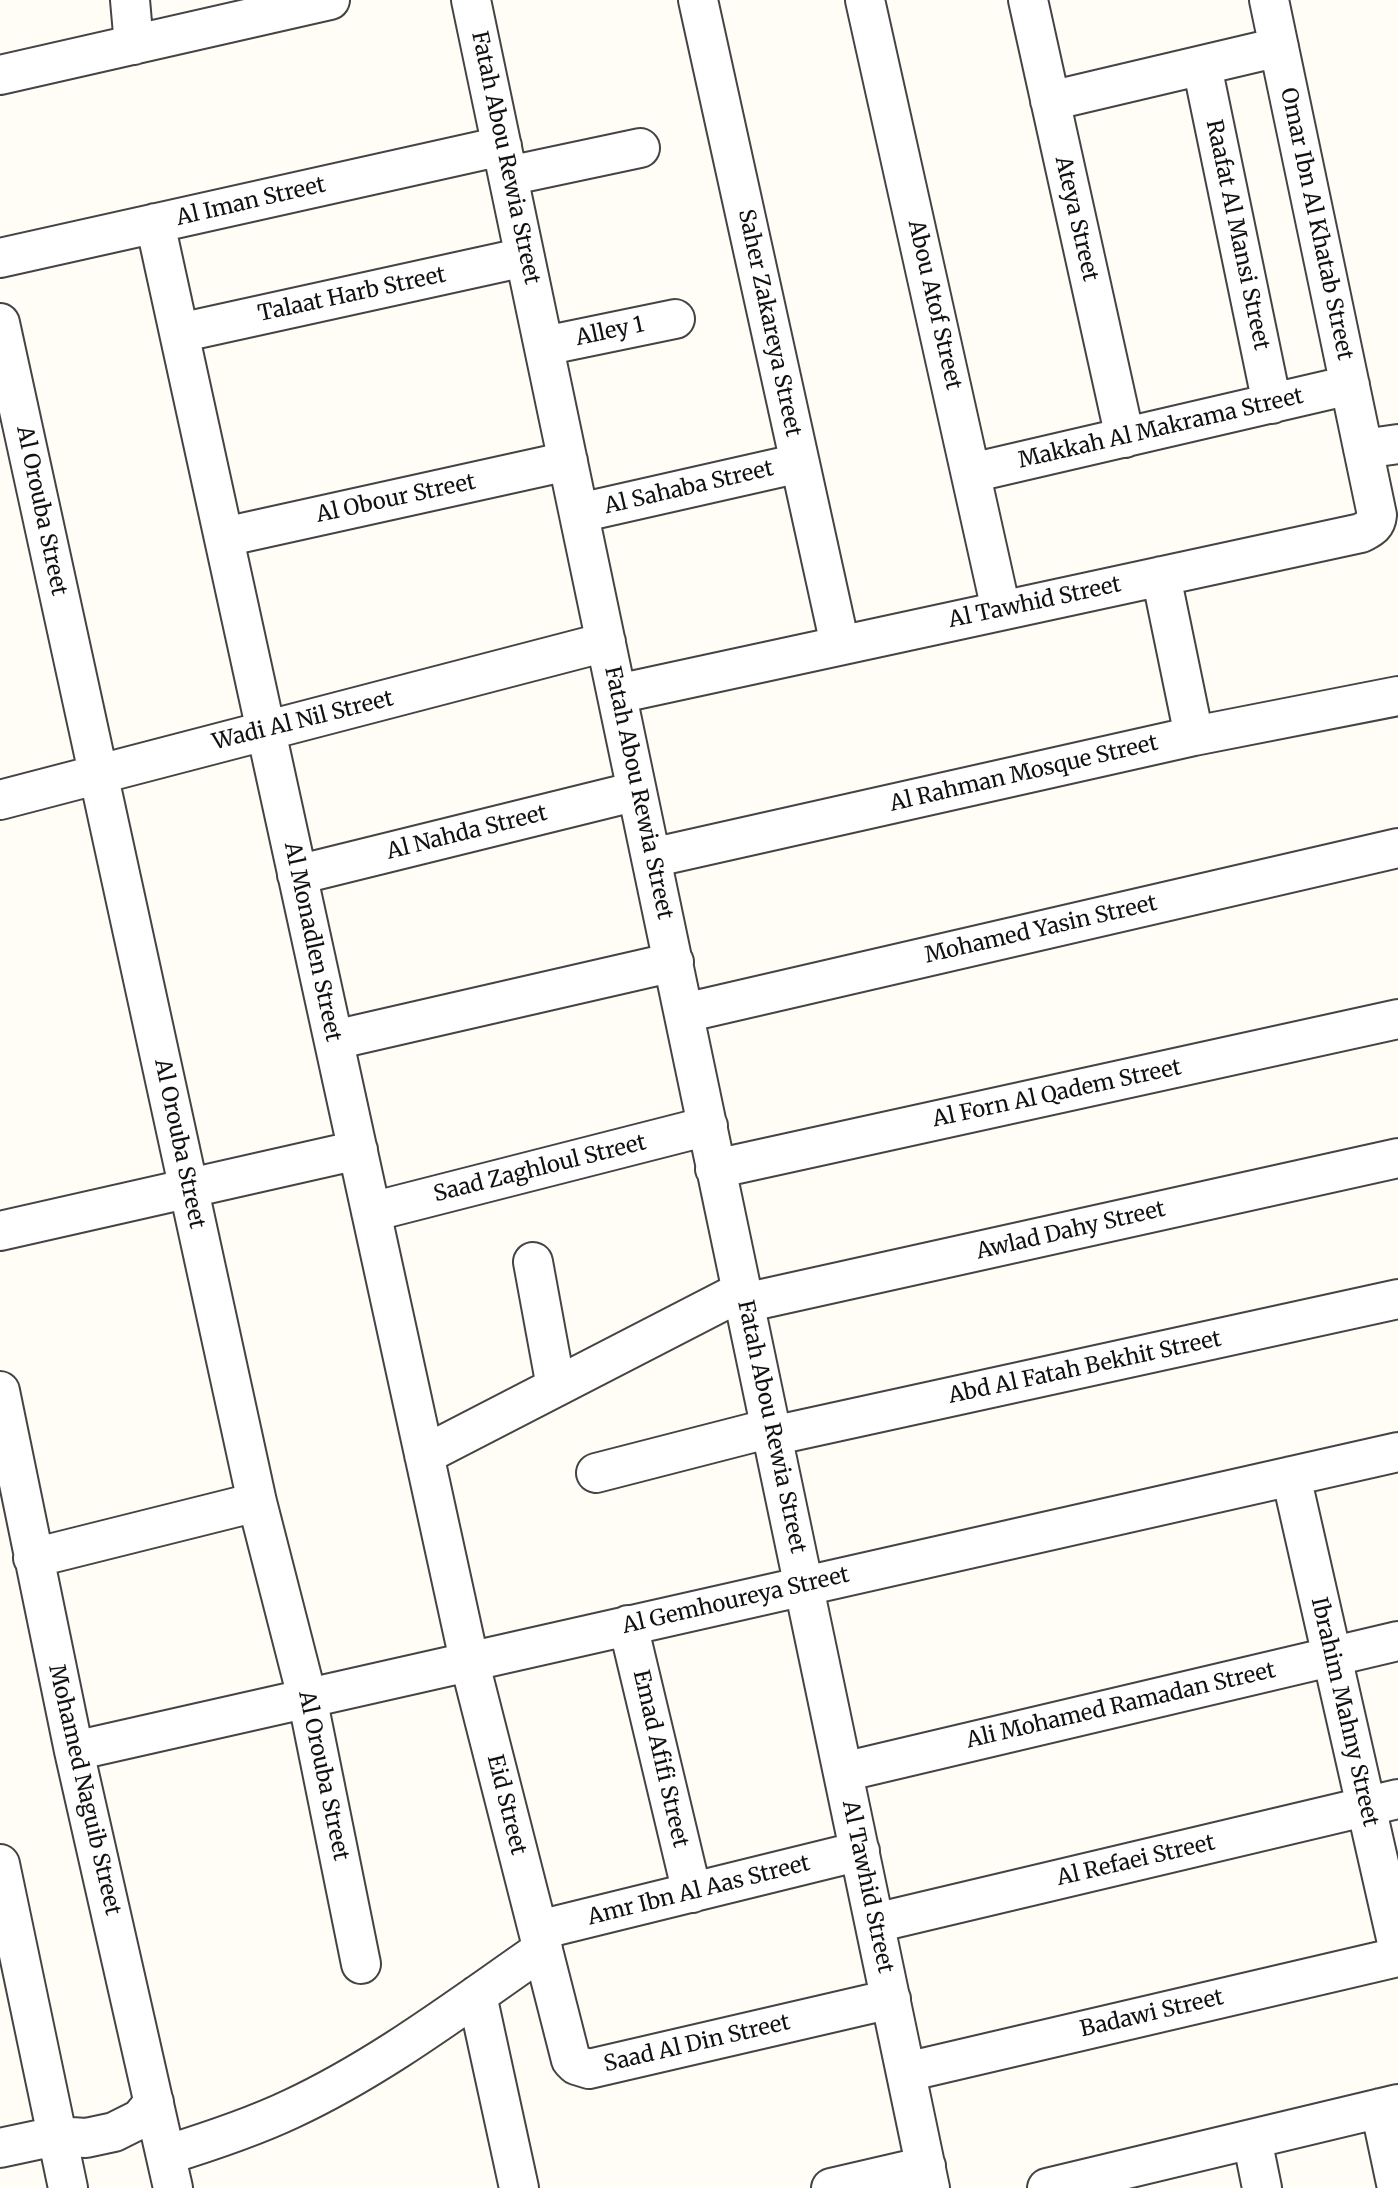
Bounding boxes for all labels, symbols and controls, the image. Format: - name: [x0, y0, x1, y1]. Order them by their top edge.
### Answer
- street label: Fatah Abou Rewia Street: [465, 29, 545, 287]
- street label: Omar Ibn Al Khatab Street: [1274, 85, 1358, 363]
- street label: Raafat Al Mansi Street: [1200, 117, 1274, 353]
- street label: Ateya Street: [1049, 154, 1103, 284]
- street label: Al Iman Street: [174, 172, 328, 232]
- street label: Saher Zakareya Street: [732, 207, 806, 439]
- street label: Abou Atof Street: [902, 218, 966, 392]
- street label: Talaat Harb Street: [256, 262, 448, 328]
- street label: Alley 1: [574, 312, 646, 352]
- street label: Makkah Al Makrama Street: [1016, 383, 1306, 475]
- street label: Al Orouba Street: [10, 424, 72, 598]
- street label: Al Sahaba Street: [602, 456, 776, 520]
- street label: Al Obour Street: [314, 469, 478, 529]
- street label: Al Tawhid Street: [946, 572, 1124, 634]
- street label: Fatah Abou Rewia Street: [598, 664, 678, 922]
- street label: Wadi Al Nil Street: [210, 686, 396, 756]
- street label: Al Rahman Mosque Street: [887, 730, 1161, 818]
- street label: Al Nahda Street: [384, 800, 550, 866]
- street label: Al Monadlen Street: [278, 840, 346, 1044]
- street label: Mohamed Yasin Street: [922, 890, 1160, 970]
- street label: Al Forn Al Qadem Street: [930, 1055, 1184, 1133]
- street label: Al Orouba Street: [148, 1057, 210, 1231]
- street label: Saad Zaghloul Street: [431, 1130, 649, 1208]
- street label: Awlad Dahy Street: [974, 1196, 1168, 1266]
- street label: Fatah Abou Rewia Street: [731, 1298, 811, 1556]
- street label: Abd Al Fatah Bekhit Street: [946, 1326, 1224, 1410]
- street label: Al Gemhoureya Street: [620, 1562, 852, 1640]
- street label: Ibrahim Mahny Street: [1305, 1595, 1383, 1829]
- street label: Ali Mohamed Ramadan Street: [964, 1658, 1278, 1754]
- street label: Mohamed Naguib Street: [42, 1662, 126, 1918]
- street label: Emad Afifi Street: [627, 1668, 693, 1850]
- street label: Al Orouba Street: [292, 1689, 354, 1863]
- street label: Eid Street: [481, 1752, 531, 1858]
- street label: Al Tawhid Street: [836, 1798, 898, 1976]
- street label: Al Refaei Street: [1054, 1830, 1218, 1892]
- street label: Amr Ibn Al Aas Street: [585, 1851, 813, 1931]
- street label: Badawi Street: [1078, 1985, 1226, 2043]
- street label: Saad Al Din Street: [601, 2010, 793, 2078]

